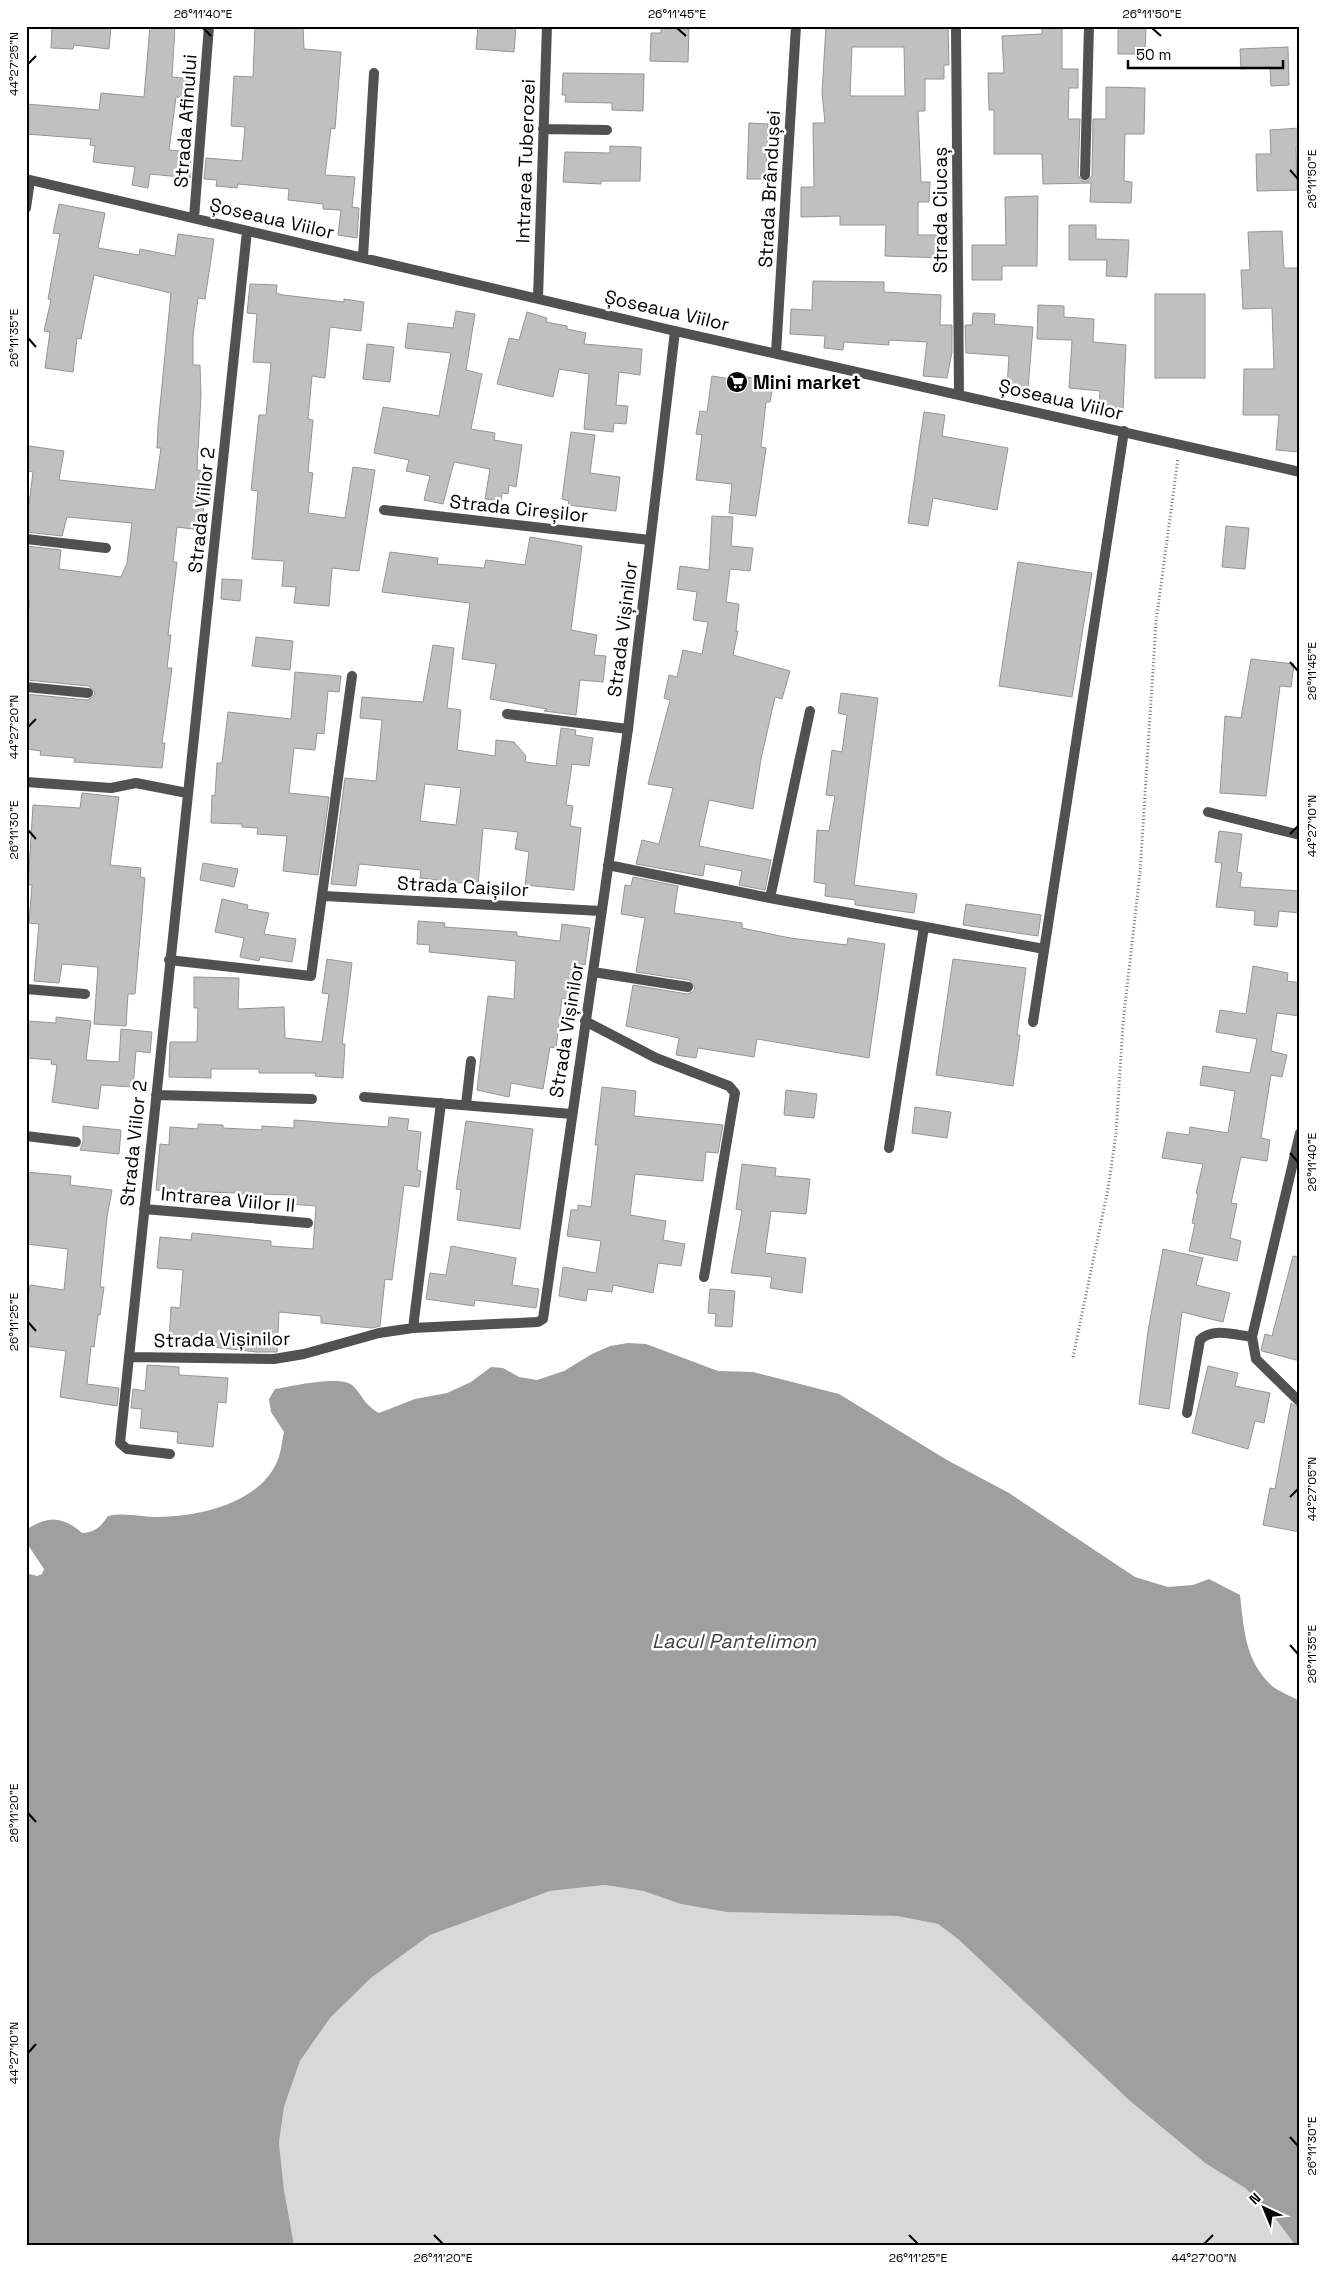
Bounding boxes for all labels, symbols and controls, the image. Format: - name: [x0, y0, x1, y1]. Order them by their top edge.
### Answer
- text: 26°11'40"E: [174, 6, 233, 22]
- text: 26°11'45"E: [648, 6, 706, 22]
- text: 26°11'50"E: [1123, 6, 1182, 22]
- text: 44°27'25"N: [6, 32, 22, 96]
- scale bar: [1128, 38, 1284, 70]
- text: 50 m: [1136, 45, 1171, 64]
- street label: Strada Afinului: [168, 53, 203, 189]
- street label: Intrarea Tuberozei: [510, 78, 541, 244]
- street label: Strada Brândușei: [753, 110, 786, 268]
- street label: Strada Ciucaș: [928, 147, 953, 273]
- text: 26°11'50"E: [1304, 149, 1320, 208]
- street label: Șoseaua Viilor: [207, 192, 337, 245]
- street label: Șoseaua Viilor: [602, 284, 732, 337]
- text: 26°11'35"E: [6, 309, 22, 367]
- supermarket icon: Mini market: [725, 370, 749, 394]
- place label: Mini market: [753, 370, 861, 395]
- street label: Șoseaua Viilor: [996, 373, 1126, 426]
- street label: Strada Viilor 2: [182, 446, 221, 574]
- street label: Strada Cireșilor: [448, 489, 589, 528]
- street label: Strada Vișinilor: [602, 560, 643, 698]
- text: 26°11'45"E: [1304, 642, 1320, 700]
- text: 44°27'20"N: [6, 695, 22, 759]
- text: 44°27'10"N: [1304, 795, 1320, 857]
- text: 26°11'30"E: [6, 800, 22, 860]
- street label: Strada Caișilor: [396, 871, 530, 902]
- street label: Strada Vișinilor: [543, 961, 590, 1100]
- street label: Strada Viilor 2: [114, 1079, 153, 1207]
- text: 26°11'40"E: [1304, 1132, 1320, 1191]
- street label: Intrarea Viilor II: [160, 1181, 296, 1218]
- text: 26°11'25"E: [6, 1293, 22, 1351]
- street label: Strada Vișinilor: [153, 1326, 291, 1353]
- text: 44°27'05"N: [1304, 1457, 1320, 1521]
- text: 26°11'35"E: [1304, 1625, 1320, 1683]
- water label: Lacul Pantelimon: [652, 1628, 817, 1654]
- text: 26°11'20"E: [6, 1783, 22, 1842]
- text: 44°27'10"N: [6, 2022, 22, 2084]
- text: 26°11'30"E: [1304, 2116, 1320, 2176]
- north arrow: [1238, 2184, 1288, 2234]
- text: N: [1245, 2189, 1265, 2208]
- text: 26°11'20"E: [414, 2250, 473, 2266]
- text: 26°11'25"E: [889, 2250, 947, 2266]
- text: 44°27'00"N: [1172, 2250, 1236, 2266]

